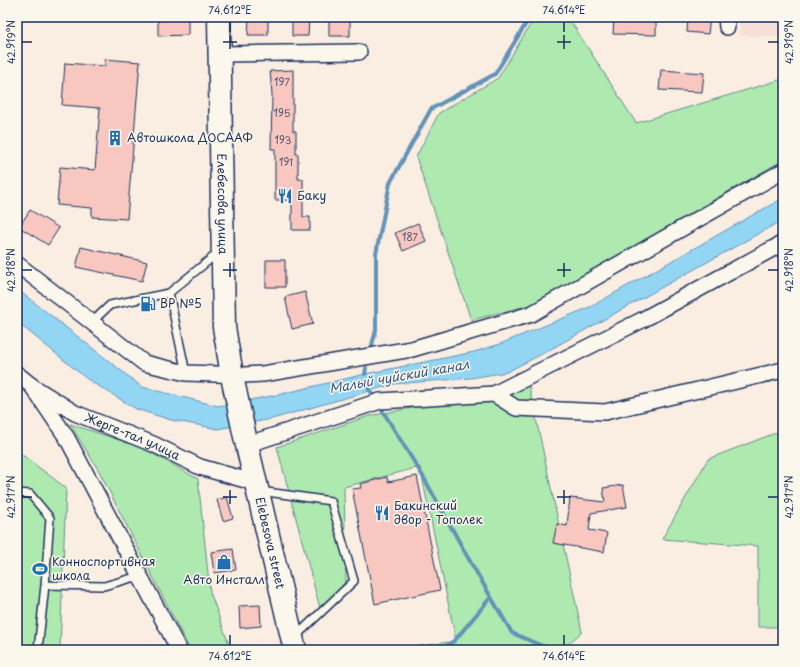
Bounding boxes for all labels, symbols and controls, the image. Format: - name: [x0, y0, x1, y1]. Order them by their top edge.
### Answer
- text: 74.612°E: [208, 2, 252, 17]
- text: 74.614°E: [543, 2, 585, 17]
- text: 42.919°N: [3, 20, 18, 64]
- text: 42.919°N: [781, 20, 796, 64]
- house number: 197: [274, 74, 290, 89]
- house number: 195: [274, 105, 291, 120]
- place label: Автошкола ДОСААФ: [127, 128, 253, 146]
- building icon: Автошкола ДОСААФ: [106, 129, 124, 147]
- house number: 193: [275, 132, 292, 147]
- street label: Елебесова улица: [213, 153, 233, 255]
- house number: 191: [279, 154, 293, 169]
- place label: Баку: [297, 186, 326, 204]
- restaurant icon: Баку: [276, 187, 294, 205]
- house number: 187: [402, 229, 418, 244]
- text: 42.918°N: [3, 248, 18, 292]
- text: 42.918°N: [781, 248, 796, 292]
- place label: BP №5: [160, 294, 202, 312]
- fuel station icon: BP №5: [139, 295, 157, 313]
- water label: Малый чуйский канал: [327, 354, 471, 397]
- street label: Жерге-тал улица: [82, 408, 184, 464]
- text: 42.917°N: [3, 475, 18, 519]
- text: 42.917°N: [781, 475, 796, 519]
- street label: Elebesova street: [251, 495, 290, 591]
- place label: Бакинский двор - Тополек: [394, 496, 483, 528]
- restaurant icon: Бакинский двор - Тополек: [373, 504, 391, 522]
- place label: Конноспортивная школа: [52, 552, 155, 584]
- shop icon: Авто Инсталл: [215, 553, 233, 571]
- sports icon: Конноспортивная школа: [31, 560, 49, 578]
- place label: Авто Инсталл: [183, 570, 265, 588]
- text: 74.612°E: [208, 648, 252, 663]
- text: 74.614°E: [543, 648, 585, 663]

